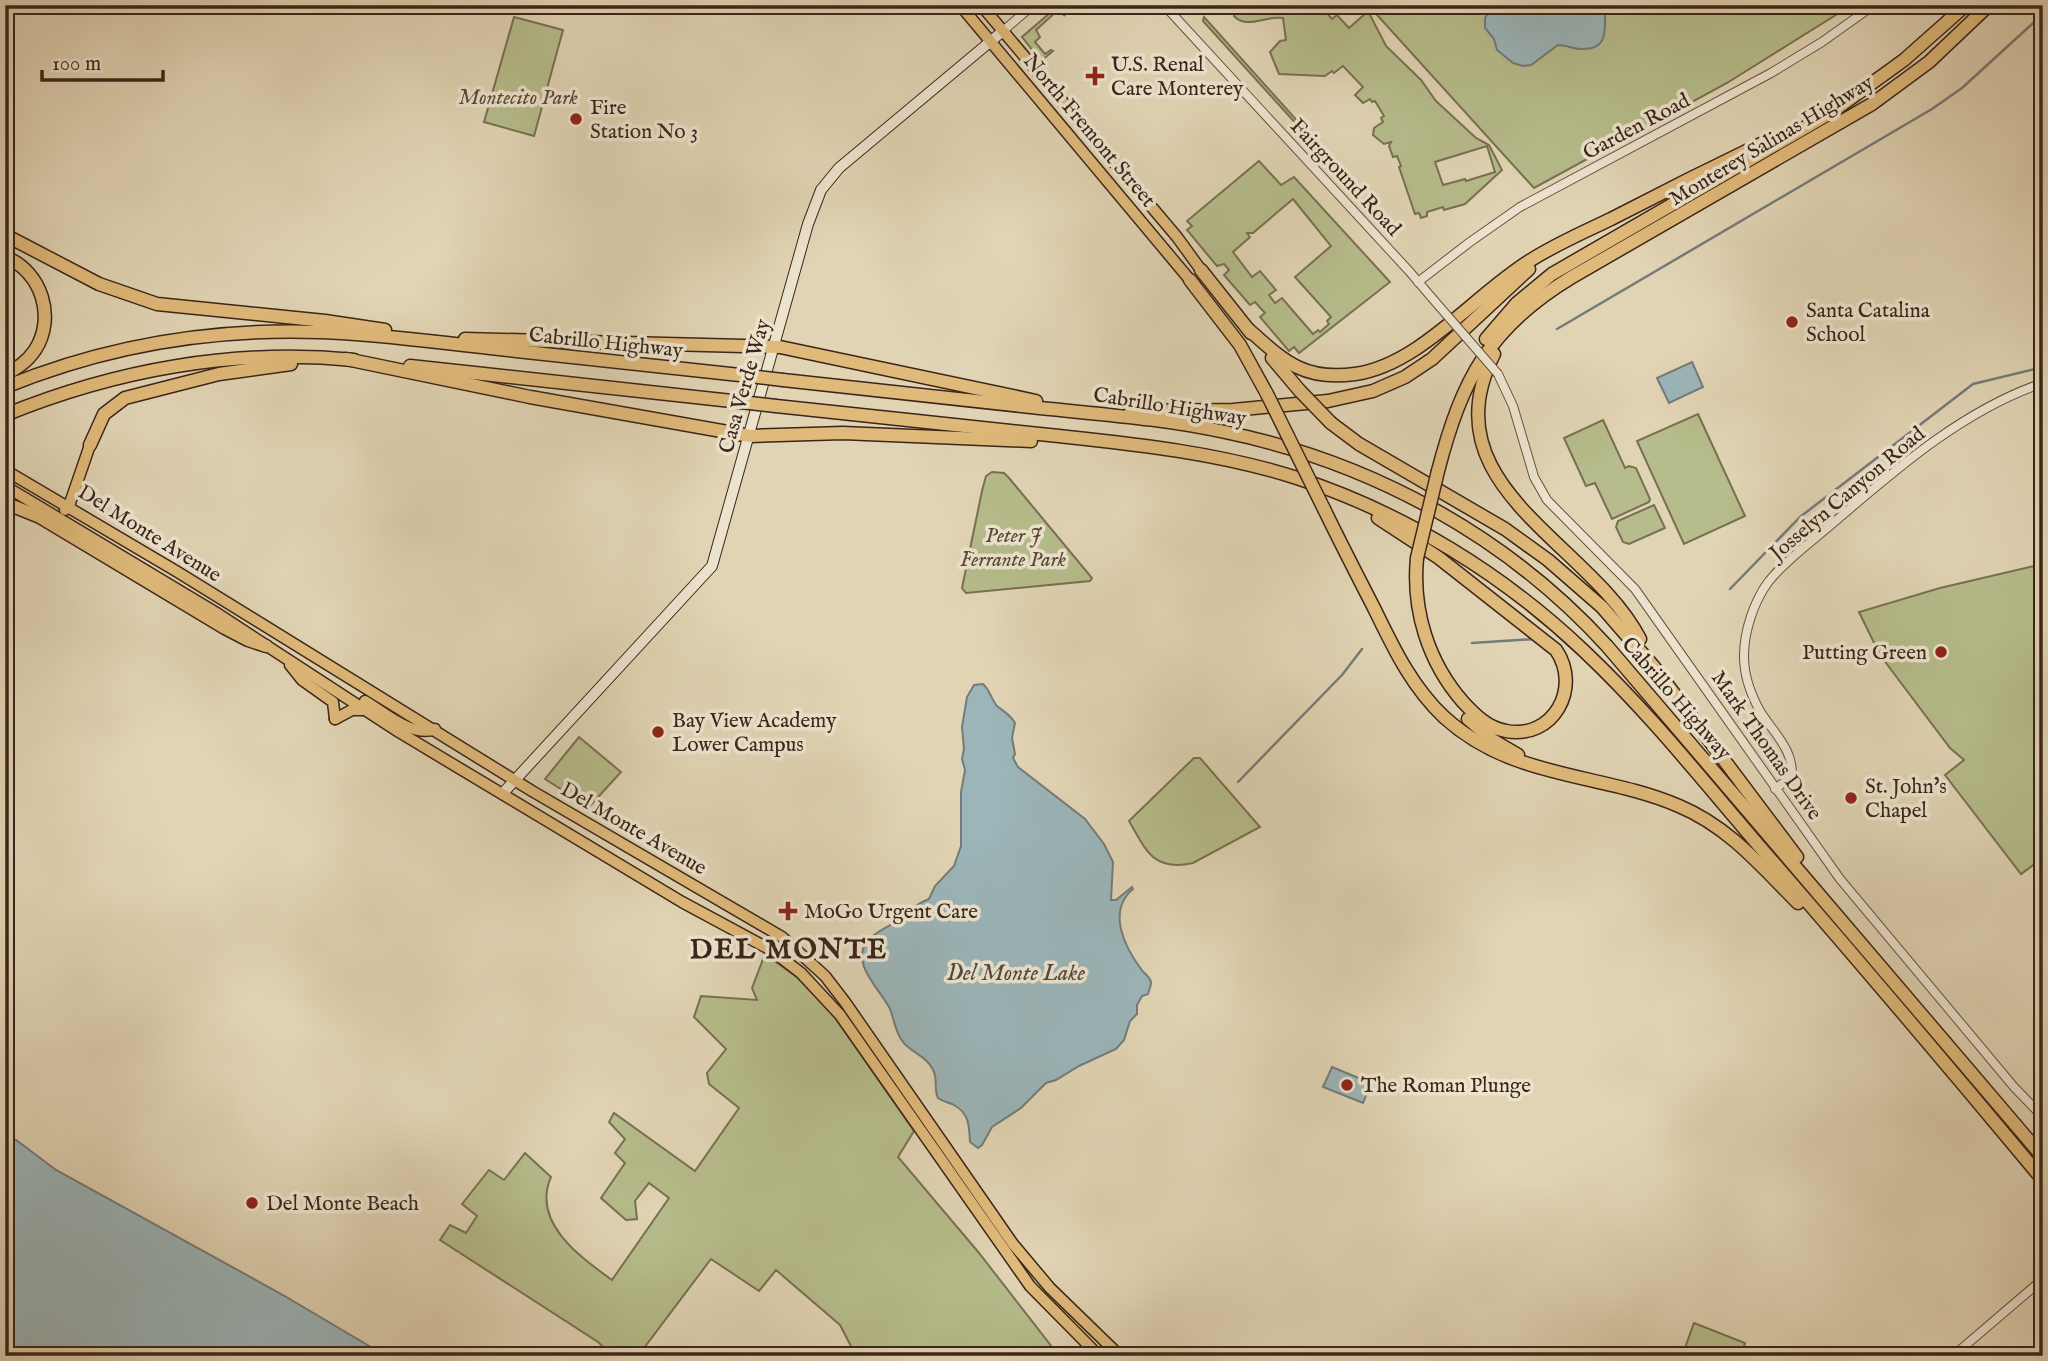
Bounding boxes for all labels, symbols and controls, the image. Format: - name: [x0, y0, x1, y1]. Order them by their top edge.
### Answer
- scale bar: [42, 38, 163, 82]
- street label: North Fremont Street: [1017, 49, 1161, 213]
- text: 100 m: [52, 51, 101, 78]
- place label: U.S. Renal Care Monterey: [1111, 52, 1244, 103]
- marker: U.S. Renal Care Monterey: [1085, 66, 1105, 86]
- street label: Monterey Salinas Highway: [1665, 69, 1879, 213]
- park label: Montecito Park: [458, 85, 578, 112]
- street label: Garden Road: [1578, 87, 1696, 167]
- place label: Fire Station No 3: [590, 95, 698, 146]
- marker: Fire Station No 3: [568, 111, 584, 127]
- street label: Fairground Road: [1284, 114, 1407, 243]
- place label: Santa Catalina School: [1806, 298, 1931, 349]
- marker: Santa Catalina School: [1784, 314, 1800, 330]
- street label: Casa Verde Way: [713, 315, 778, 457]
- street label: Cabrillo Highway: [527, 322, 685, 365]
- street label: Cabrillo Highway: [1091, 382, 1249, 433]
- street label: Josselyn Canyon Road: [1763, 421, 1932, 568]
- street label: Del Monte Avenue: [72, 479, 226, 589]
- park label: Peter J Ferrante Park: [960, 523, 1067, 574]
- street label: Cabrillo Highway: [1615, 632, 1737, 767]
- place label: Putting Green: [1802, 640, 1927, 667]
- marker: Putting Green: [1933, 644, 1949, 660]
- street label: Mark Thomas Drive: [1704, 666, 1828, 826]
- place label: Bay View Academy Lower Campus: [672, 708, 837, 759]
- marker: Bay View Academy Lower Campus: [650, 724, 666, 740]
- place label: St. John's Chapel: [1865, 774, 1947, 825]
- street label: Del Monte Avenue: [555, 777, 711, 882]
- marker: St. John's Chapel: [1843, 790, 1859, 806]
- place label: MoGo Urgent Care: [804, 899, 978, 926]
- marker: MoGo Urgent Care: [778, 901, 798, 921]
- district label: DEL MONTE: [690, 933, 888, 968]
- water label: Del Monte Lake: [947, 959, 1085, 988]
- place label: The Roman Plunge: [1361, 1073, 1531, 1100]
- marker: The Roman Plunge: [1339, 1077, 1355, 1093]
- place label: Del Monte Beach: [266, 1191, 419, 1218]
- marker: Del Monte Beach: [244, 1195, 260, 1211]

